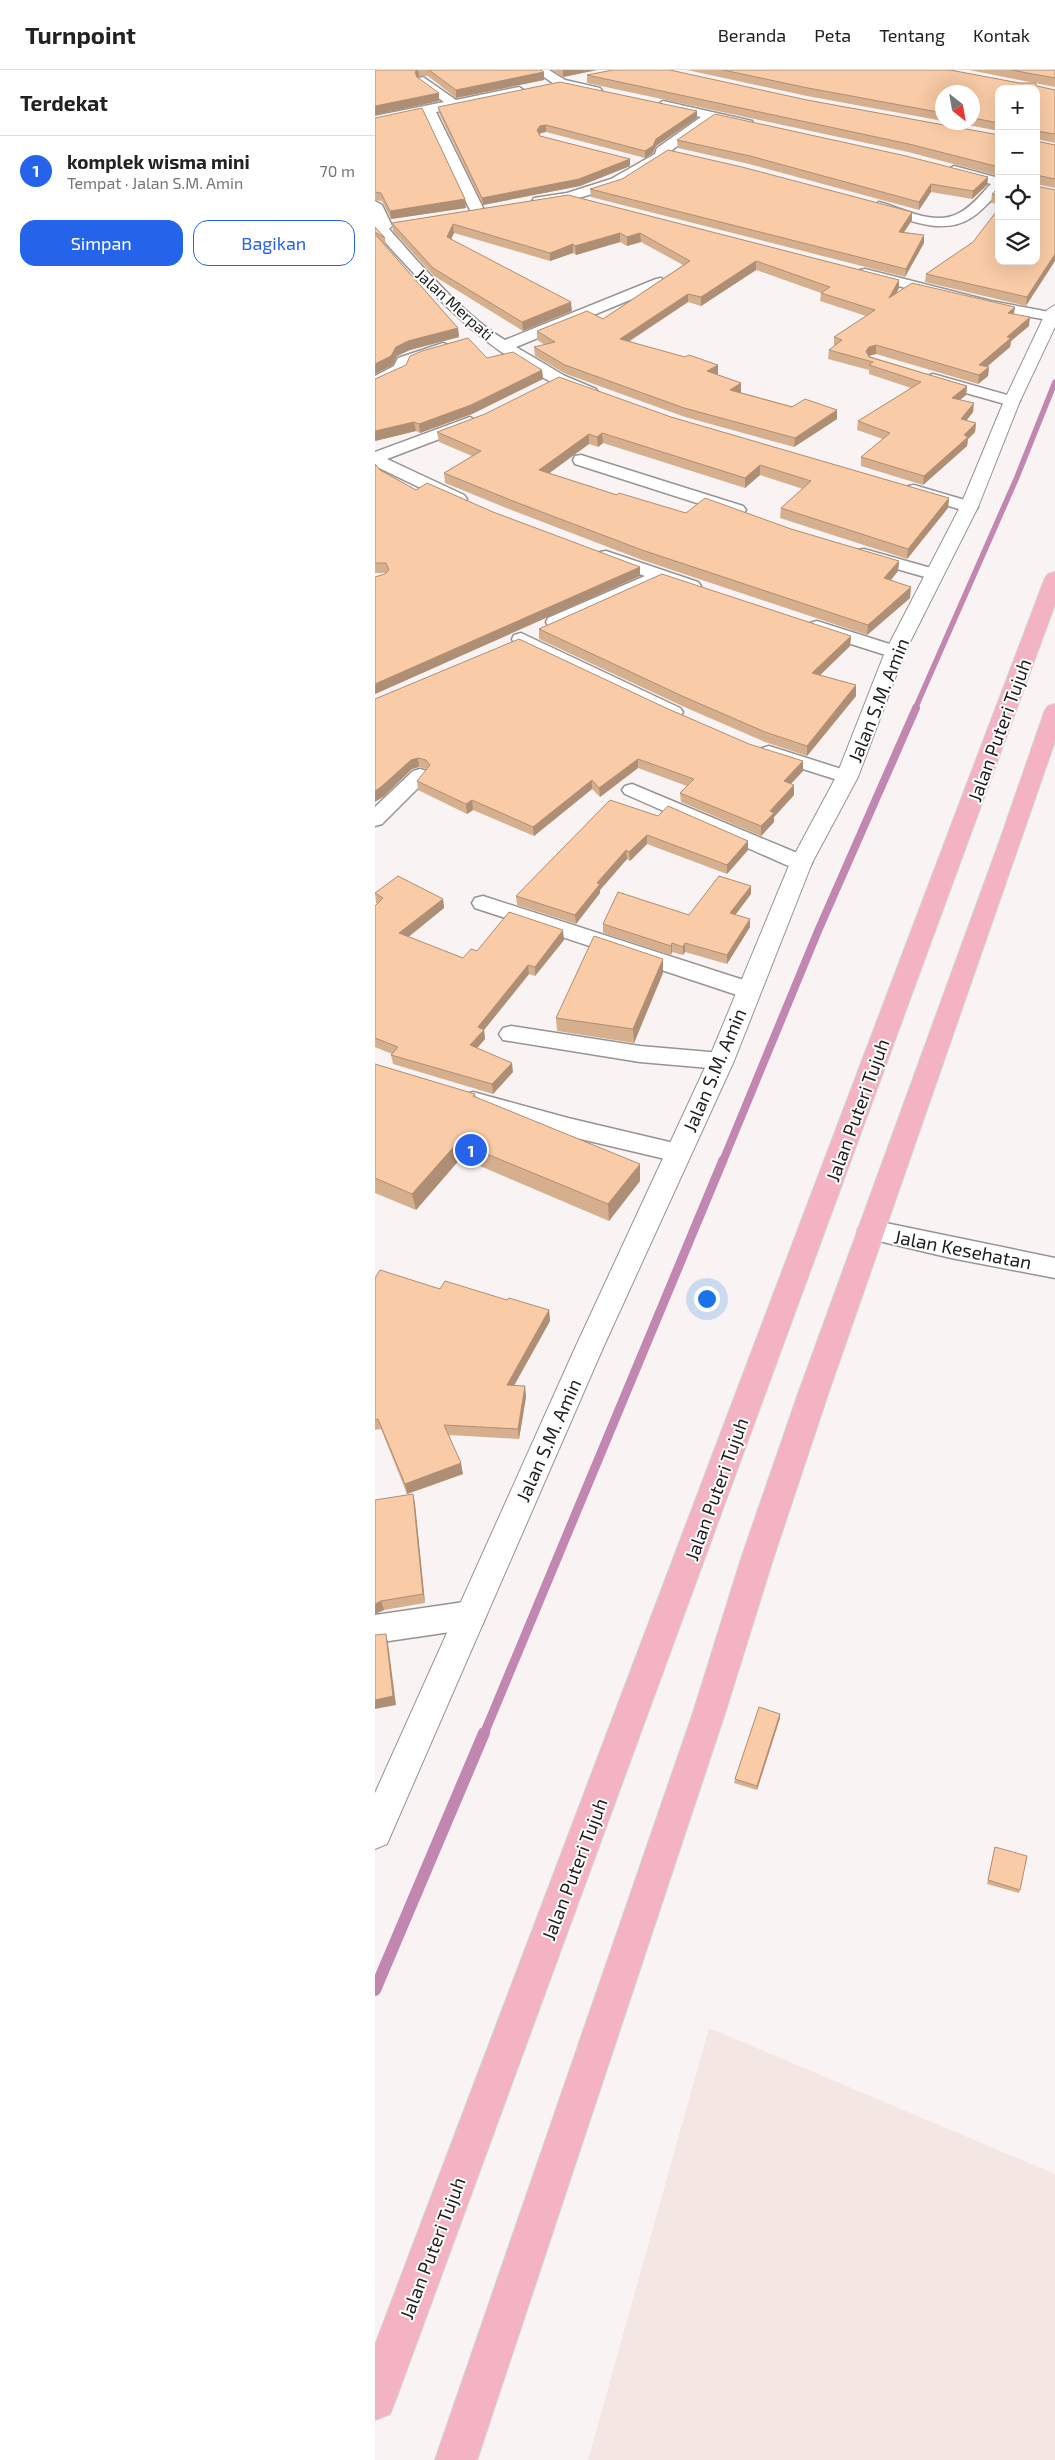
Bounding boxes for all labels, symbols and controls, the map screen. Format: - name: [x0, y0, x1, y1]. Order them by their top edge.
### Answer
- text: Turnpoint: [25, 20, 136, 49]
- text: Beranda: [718, 24, 786, 46]
- text: Peta: [814, 24, 851, 46]
- text: Tentang: [879, 24, 945, 46]
- text: Kontak: [973, 24, 1030, 46]
- north arrow: [935, 85, 980, 130]
- map controls: [995, 85, 1040, 265]
- button: +: [995, 85, 1040, 130]
- text: Terdekat: [20, 90, 108, 115]
- button: −: [995, 130, 1040, 175]
- text: komplek wisma mini: [67, 150, 250, 173]
- text: 1: [33, 161, 39, 180]
- text: 70 m: [320, 161, 355, 180]
- text: Tempat · Jalan S.M. Amin: [67, 173, 243, 192]
- button: locate: [995, 175, 1040, 220]
- button: Simpan: [20, 220, 183, 266]
- button: Bagikan: [193, 220, 355, 266]
- button: layers: [995, 220, 1040, 265]
- street label: Jalan Merpati: [412, 264, 498, 344]
- street label: Jalan S.M. Amin: [843, 634, 913, 766]
- street label: Jalan Puteri Tujuh: [962, 655, 1036, 805]
- street label: Jalan S.M. Amin: [678, 1005, 750, 1135]
- street label: Jalan Puteri Tujuh: [820, 1035, 894, 1185]
- pin: 1: [455, 1131, 487, 1169]
- street label: Jalan Kesehatan: [892, 1224, 1034, 1274]
- your location: [694, 1286, 720, 1312]
- street label: Jalan S.M. Amin: [511, 1375, 585, 1505]
- street label: Jalan Puteri Tujuh: [679, 1414, 753, 1564]
- street label: Jalan Puteri Tujuh: [536, 1795, 612, 1943]
- street label: Jalan Puteri Tujuh: [394, 2174, 470, 2322]

